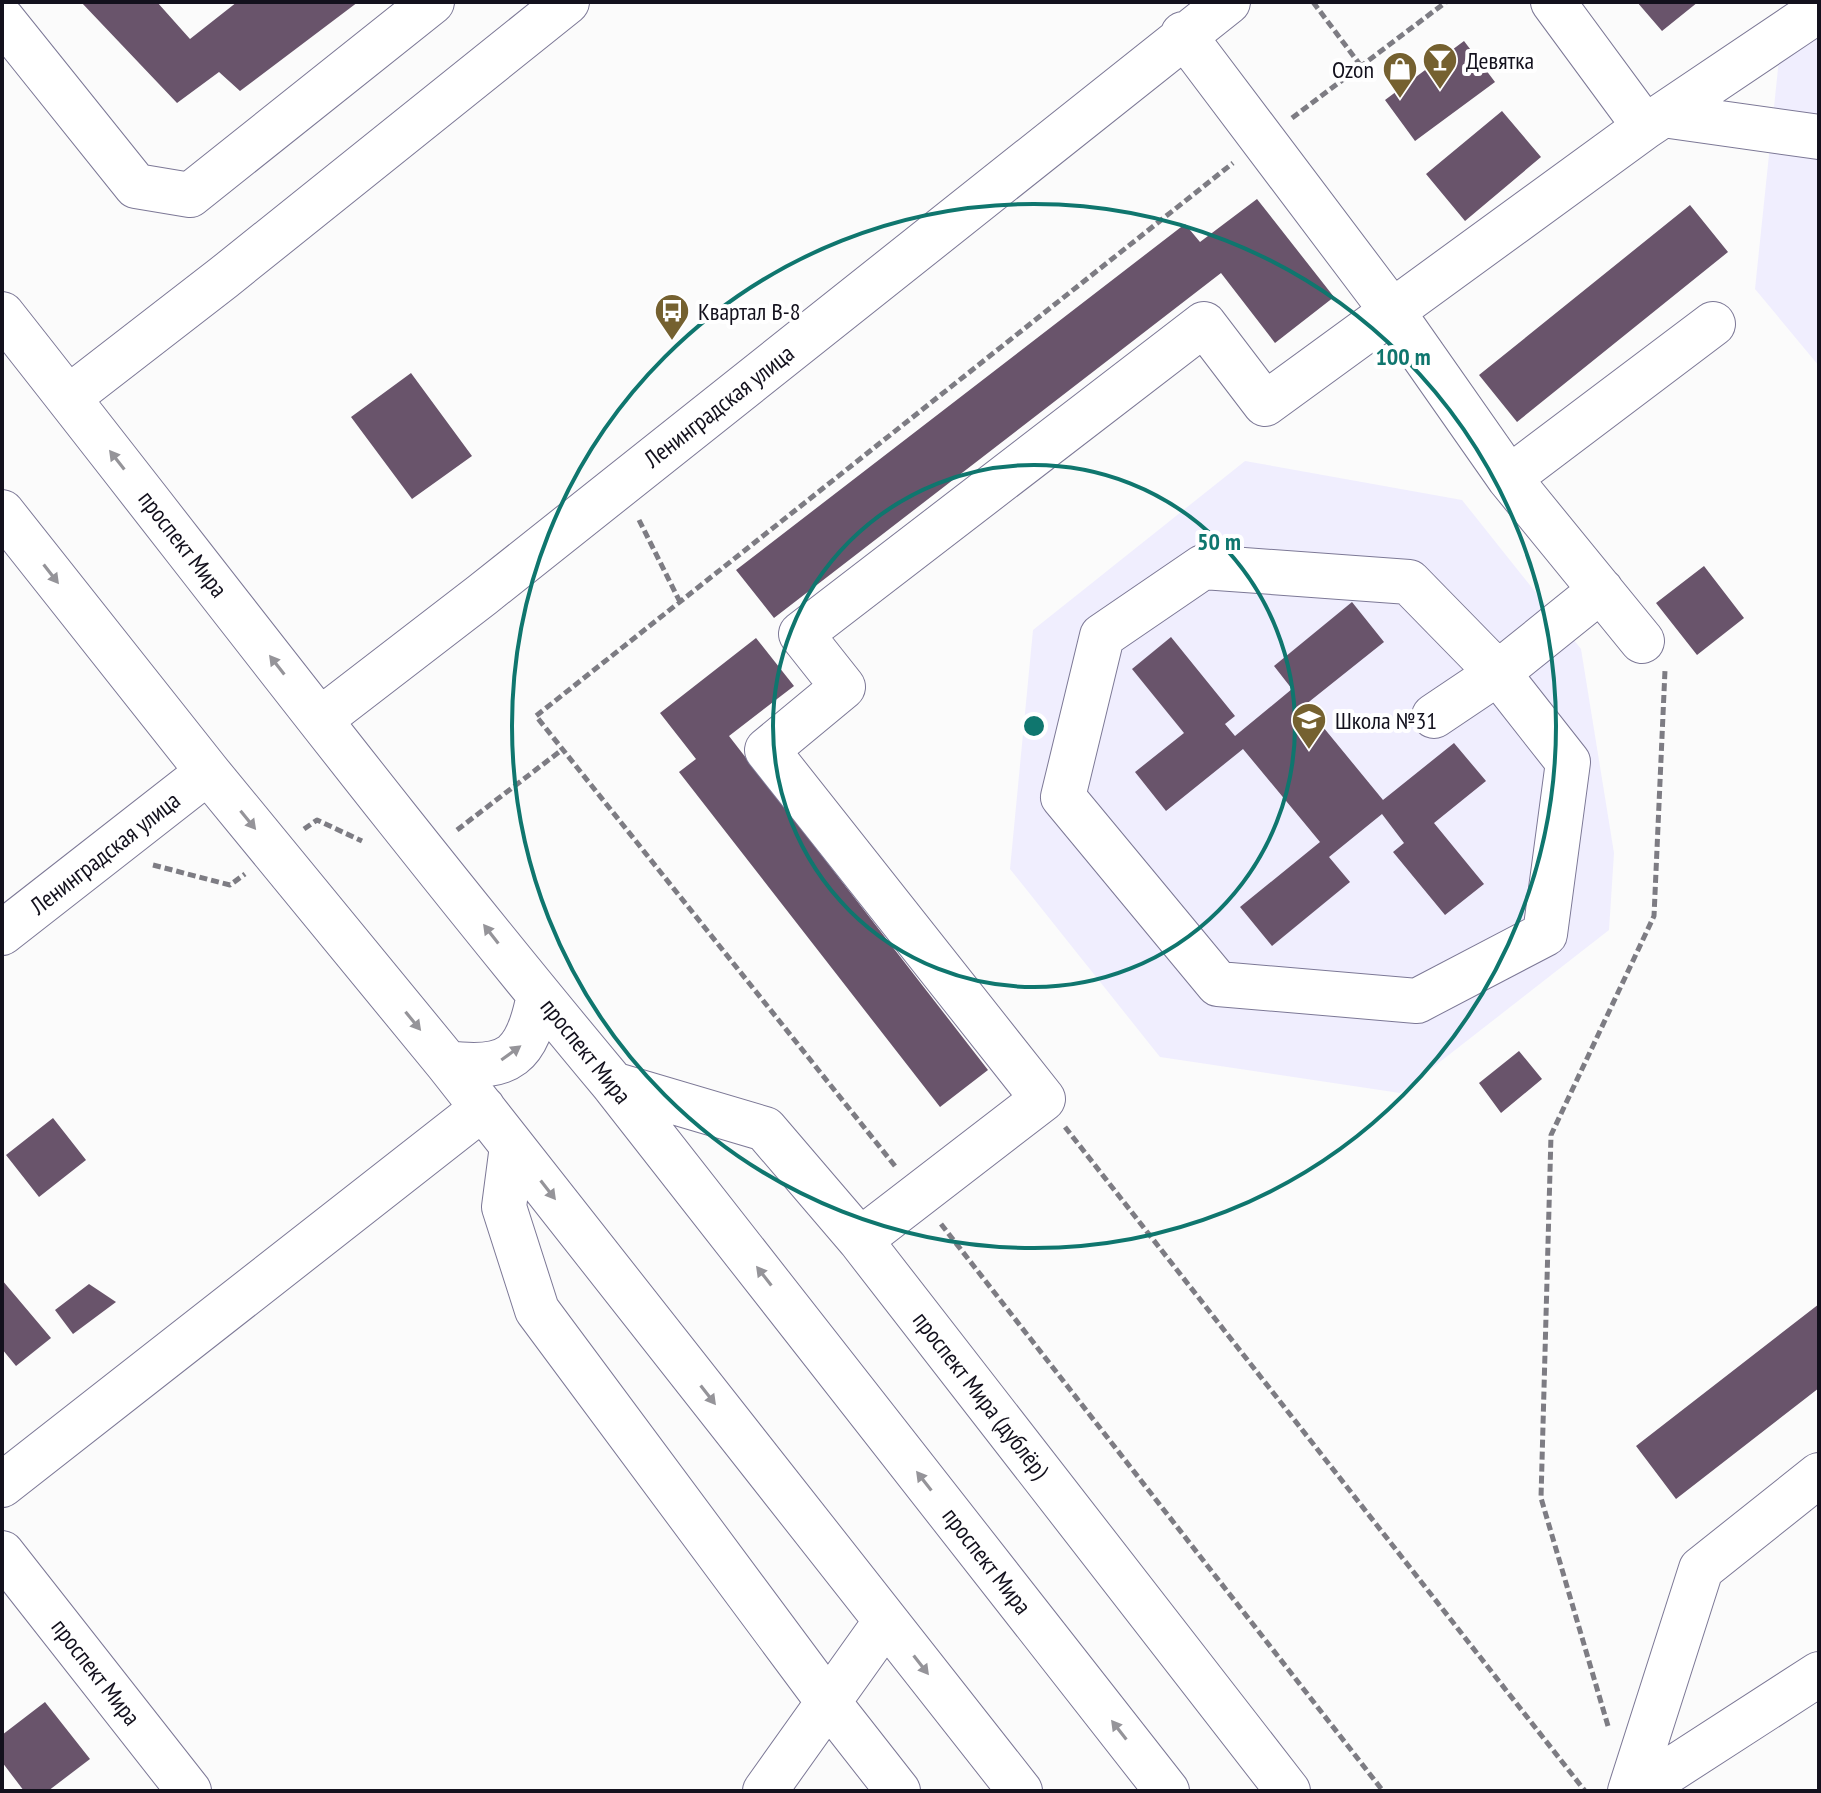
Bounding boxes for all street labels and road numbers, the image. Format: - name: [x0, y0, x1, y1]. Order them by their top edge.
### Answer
- street label: Ленинградская улица: [637, 338, 800, 475]
- street label: проспект Мира: [132, 484, 234, 604]
- street label: Ленинградская улица: [23, 785, 186, 922]
- street label: проспект Мира: [534, 992, 638, 1110]
- street label: проспект Мира (дублёр): [906, 1305, 1056, 1485]
- street label: проспект Мира: [936, 1501, 1038, 1621]
- street label: проспект Мира: [45, 1612, 147, 1732]

